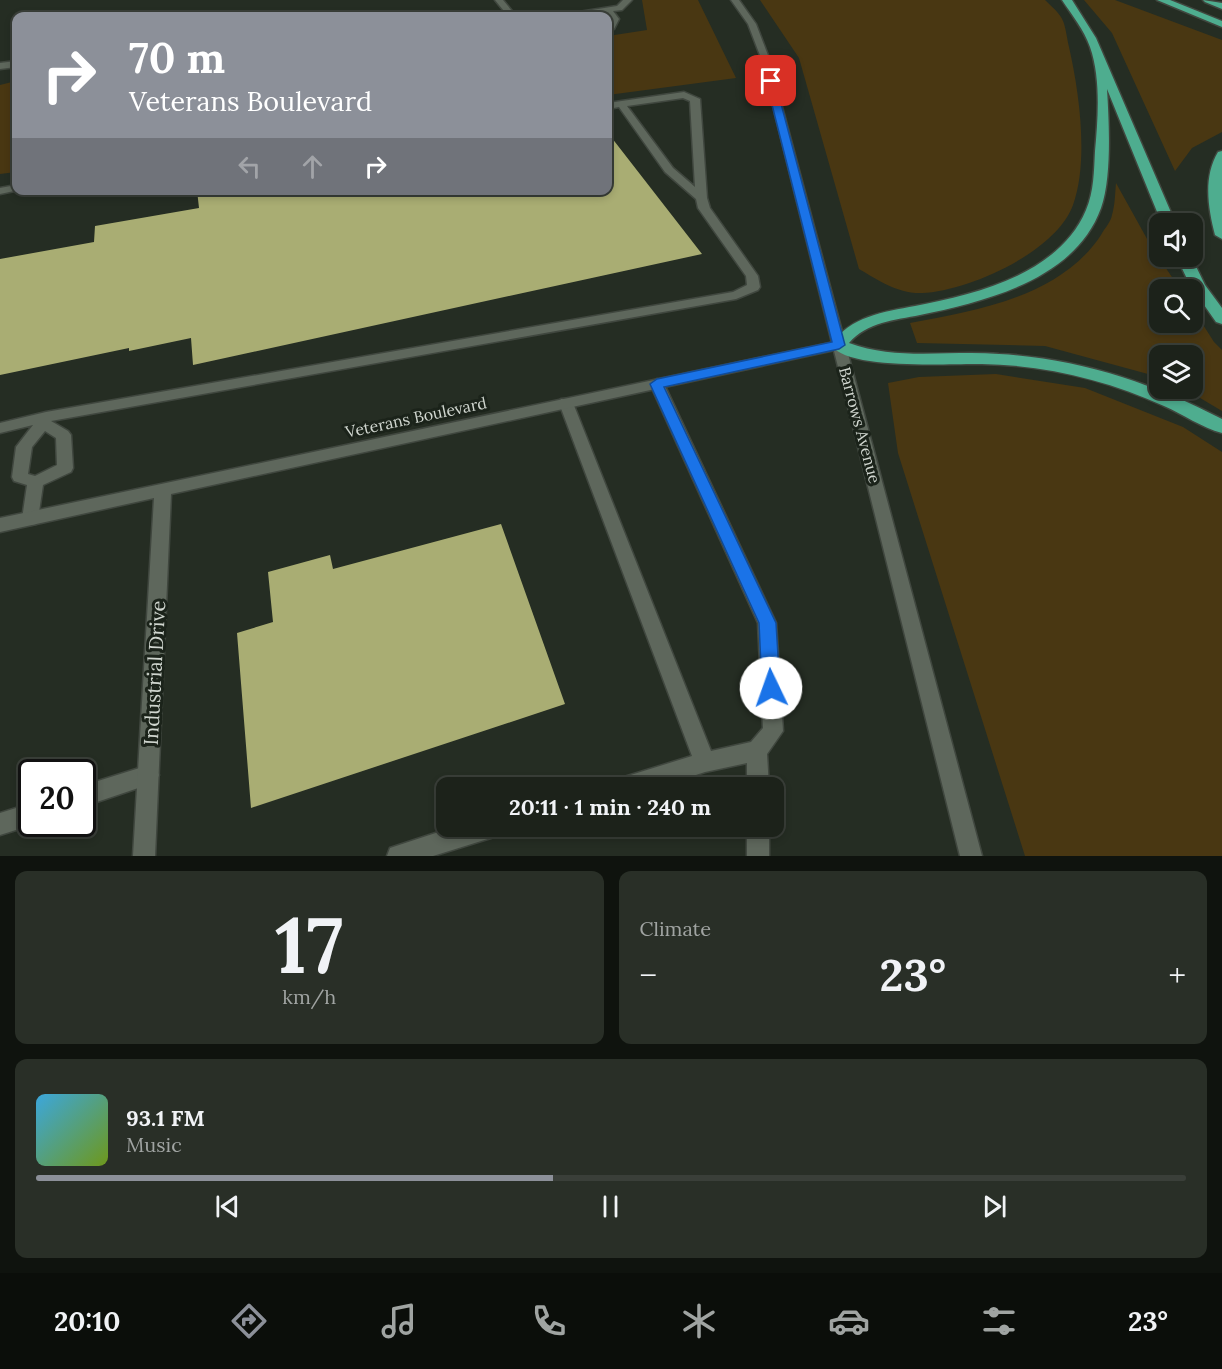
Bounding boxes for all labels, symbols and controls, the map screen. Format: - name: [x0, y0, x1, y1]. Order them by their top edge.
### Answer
- text: 70 m: [129, 31, 225, 85]
- icon: right: [30, 36, 108, 114]
- pin: [745, 55, 796, 106]
- icon: arrive: [754, 64, 787, 97]
- text: Veterans Boulevard: [129, 84, 372, 118]
- icon: left: [233, 150, 266, 183]
- icon: ahead: [296, 150, 329, 183]
- icon: right: [359, 150, 392, 183]
- map controls: [1149, 213, 1203, 399]
- button: sound: [1149, 213, 1203, 267]
- button: search: [1149, 279, 1203, 333]
- button: layers: [1149, 345, 1203, 399]
- street label: Barrows Avenue: [835, 365, 885, 486]
- street label: Veterans Boulevard: [343, 392, 489, 442]
- street label: Industrial Drive: [138, 600, 170, 746]
- position arrow: [739, 656, 803, 720]
- speed limit sign: 20: [18, 759, 96, 837]
- text: 20:11 · 1 min · 240 m: [509, 793, 711, 821]
- text: 17: [275, 895, 343, 994]
- text: Climate: [640, 916, 711, 941]
- text: 23°: [880, 946, 946, 1003]
- text: −: [640, 954, 657, 996]
- text: +: [1168, 954, 1186, 996]
- text: km/h: [282, 984, 336, 1009]
- text: 93.1 FM: [126, 1104, 205, 1132]
- text: Music: [126, 1132, 182, 1157]
- icon: previous: [211, 1190, 244, 1223]
- icon: pause: [594, 1190, 627, 1223]
- icon: next: [978, 1190, 1011, 1223]
- icon: directions: [228, 1300, 270, 1342]
- icon: music: [378, 1300, 420, 1342]
- icon: phone: [528, 1300, 570, 1342]
- icon: climate: [678, 1300, 720, 1342]
- icon: car: [828, 1300, 870, 1342]
- icon: filters: [978, 1300, 1020, 1342]
- text: 20:10: [54, 1304, 120, 1338]
- text: 23°: [1128, 1304, 1168, 1338]

